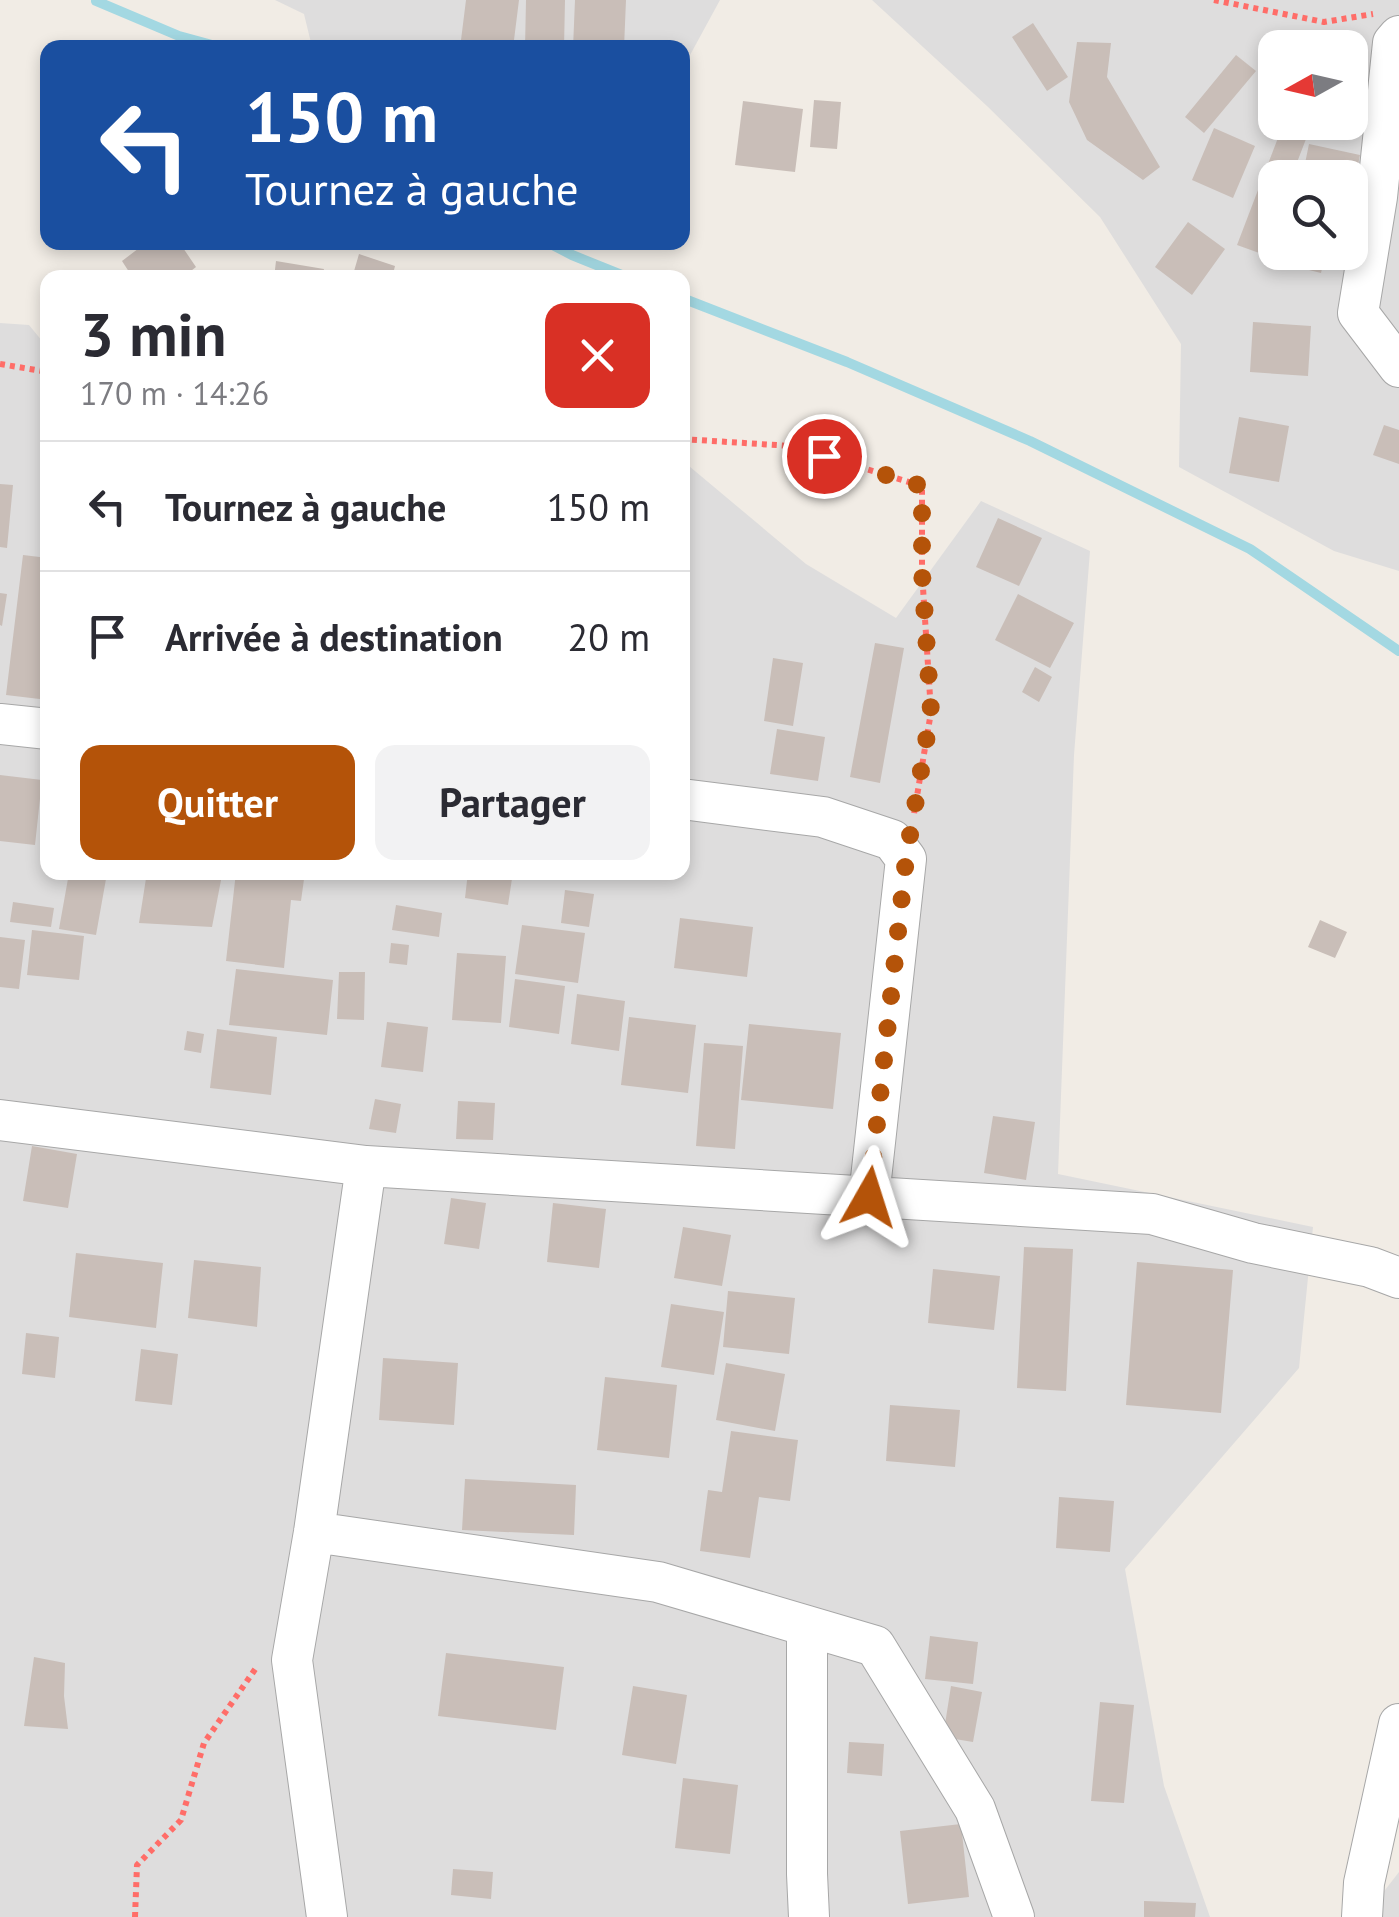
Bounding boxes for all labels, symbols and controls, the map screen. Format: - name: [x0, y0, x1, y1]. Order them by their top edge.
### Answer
- north arrow: [1258, 30, 1368, 140]
- map controls: [1258, 30, 1368, 270]
- text: 150 m: [245, 71, 438, 161]
- icon: left: [80, 80, 210, 210]
- text: Tournez à gauche: [245, 159, 579, 217]
- button: search: [1258, 160, 1368, 270]
- text: 3 min: [80, 295, 226, 373]
- button: close: [545, 303, 650, 408]
- text: 170 m · 14:26: [80, 372, 269, 414]
- pin: [782, 414, 867, 499]
- icon: arrive: [797, 429, 852, 484]
- icon: left: [80, 479, 135, 534]
- text: Tournez à gauche: [165, 482, 446, 531]
- text: 150 m: [547, 482, 650, 531]
- icon: arrive: [80, 609, 135, 664]
- text: Arrivée à destination: [165, 612, 503, 661]
- text: 20 m: [568, 612, 650, 661]
- button: Quitter: [80, 745, 355, 860]
- button: Partager: [375, 745, 650, 860]
- position arrow: [817, 1145, 921, 1249]

